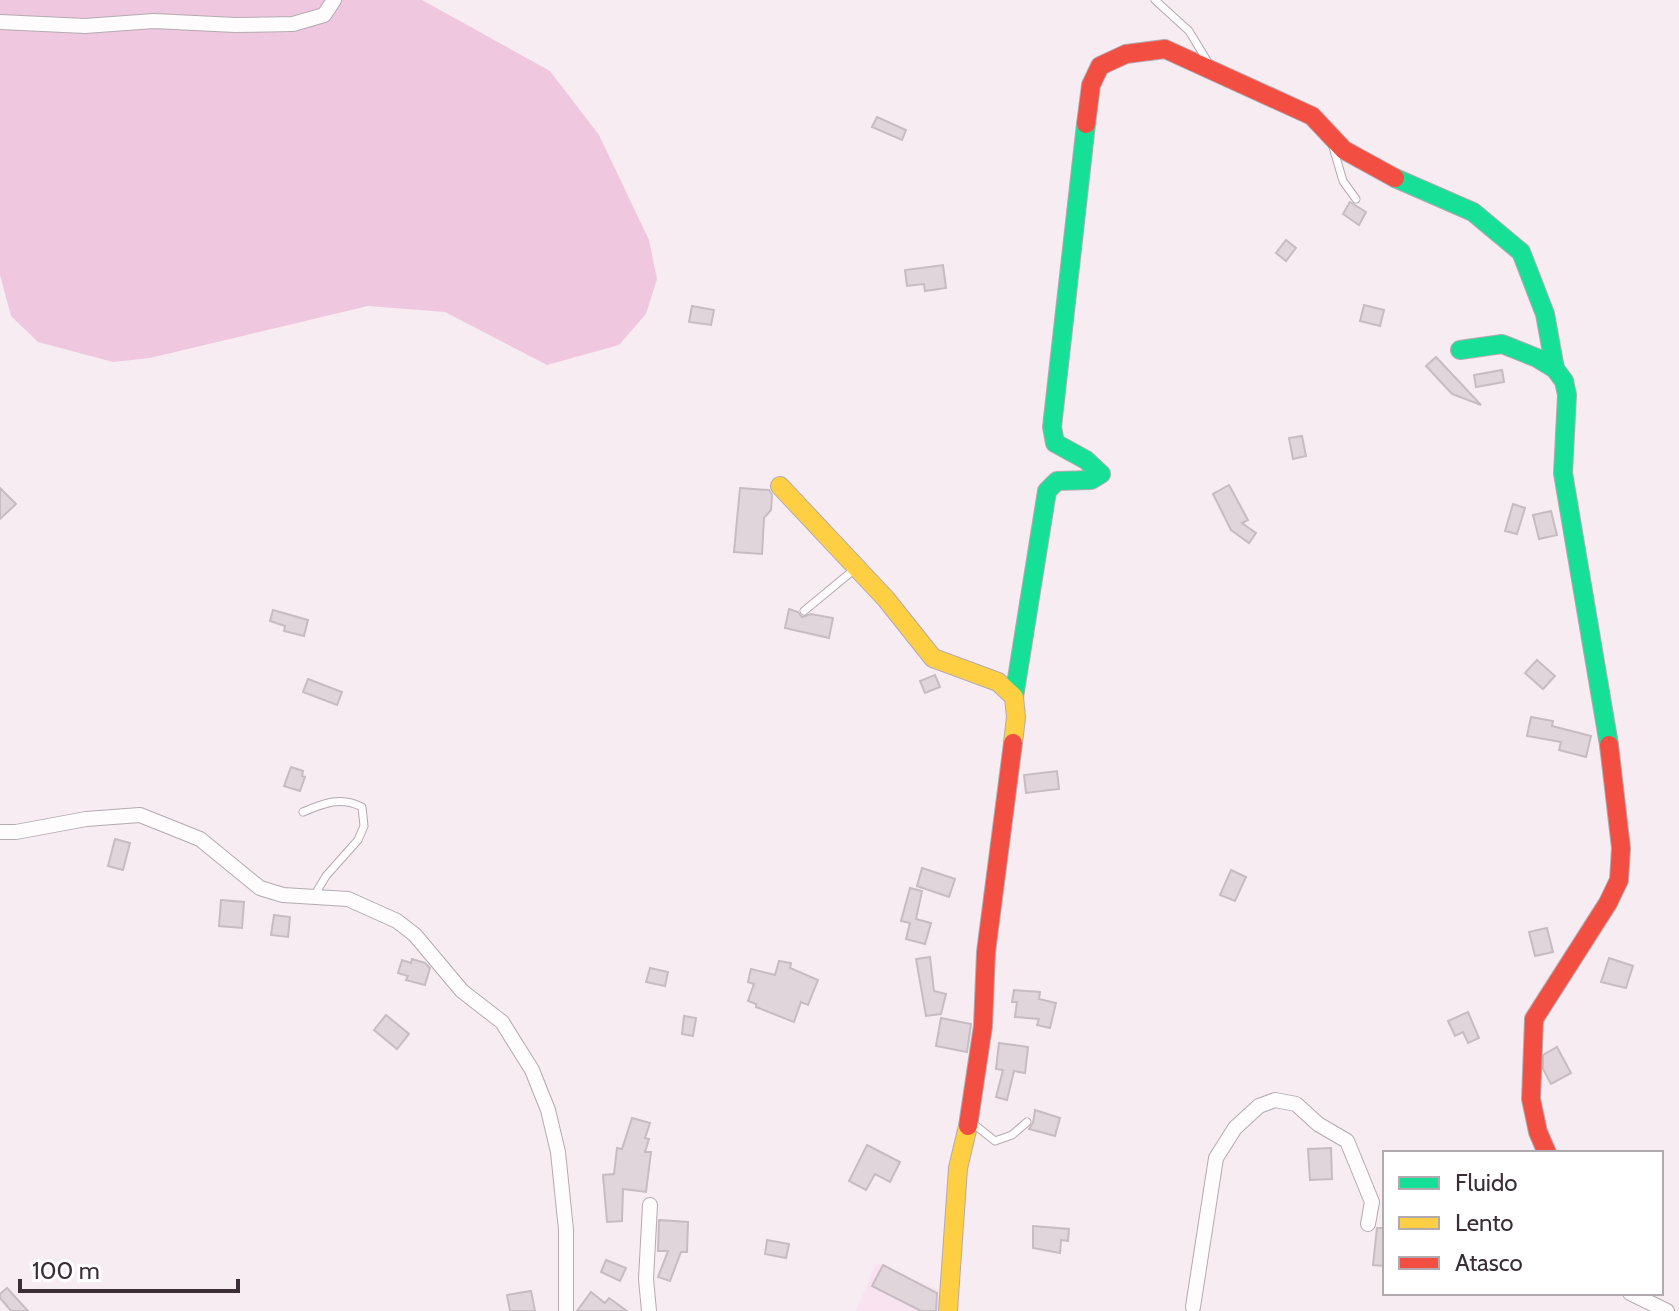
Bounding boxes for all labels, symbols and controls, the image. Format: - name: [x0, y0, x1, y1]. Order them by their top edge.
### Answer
- legend: [1383, 1151, 1663, 1295]
- text: Fluido: [1455, 1168, 1517, 1197]
- text: Lento: [1455, 1208, 1514, 1237]
- scale bar: [20, 1243, 238, 1293]
- text: Atasco: [1455, 1248, 1523, 1277]
- text: 100 m: [32, 1256, 100, 1285]

